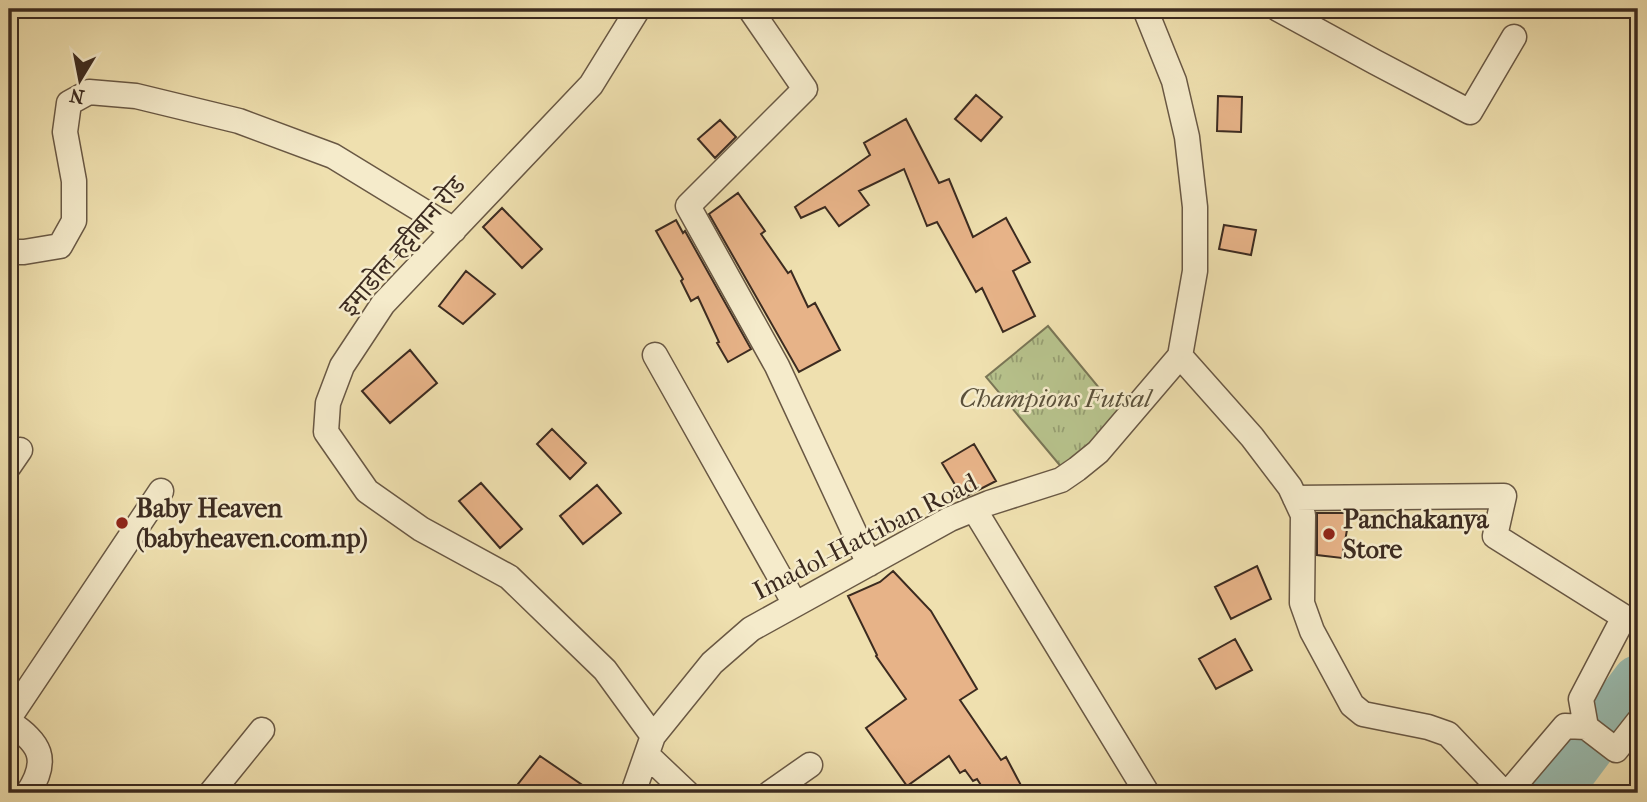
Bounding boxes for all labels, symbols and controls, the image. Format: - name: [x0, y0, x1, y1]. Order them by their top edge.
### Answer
- north arrow: [46, 46, 116, 116]
- text: N: [68, 84, 86, 108]
- street label: इमाडोल-हट्टीबान रोड: [332, 169, 473, 324]
- park label: Champions Futsal: [959, 383, 1153, 414]
- street label: Imadol-Hattiban Road: [748, 466, 983, 606]
- place label: Baby Heaven (babyheaven.com.np): [136, 493, 368, 554]
- place label: Panchakanya Store: [1343, 504, 1490, 565]
- marker: Baby Heaven (babyheaven.com.np): [114, 515, 130, 531]
- marker: Panchakanya Store: [1321, 526, 1337, 542]

